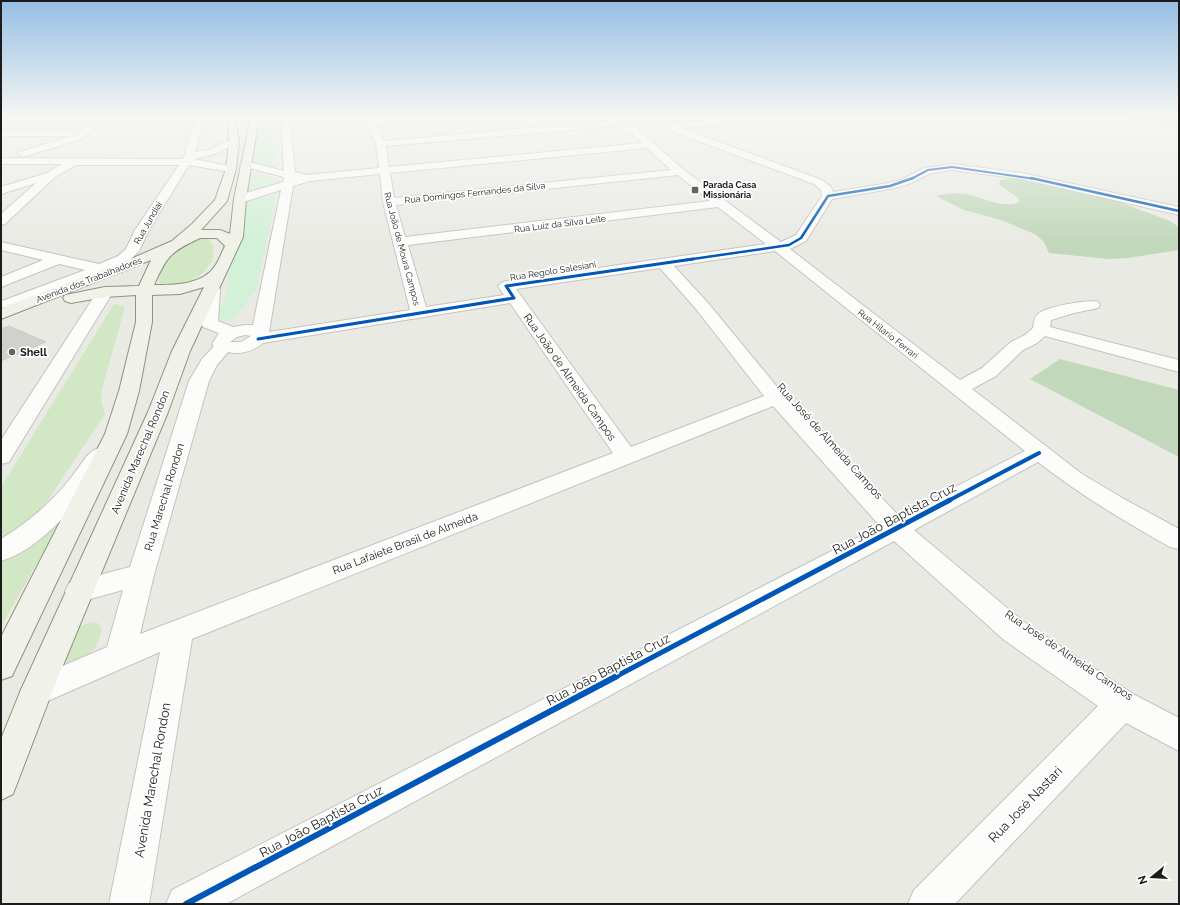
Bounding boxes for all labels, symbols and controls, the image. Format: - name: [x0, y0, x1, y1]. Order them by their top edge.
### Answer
- place label: Parada Casa Missionária: [703, 180, 756, 200]
- street label: Rua Domingos Fernandes da Silva: [404, 181, 546, 205]
- marker: Parada Casa Missionária: [690, 185, 700, 195]
- street label: Rua João de Moura Campos: [382, 191, 422, 307]
- street label: Rua Jundiai: [132, 200, 164, 246]
- street label: Rua Luiz da Silva Leite: [513, 213, 607, 235]
- street label: Avenida dos Trabalhadores: [35, 255, 144, 305]
- street label: Rua Regolo Salesiani: [509, 259, 597, 283]
- street label: Rua Hilario Ferrari: [856, 307, 920, 361]
- street label: Rua João de Almeida Campos: [521, 311, 619, 443]
- place label: Shell: [20, 346, 47, 359]
- marker: Shell: [7, 347, 17, 357]
- street label: Rua José de Almeida Campos: [774, 381, 885, 502]
- street label: Avenida Marechal Rondon: [108, 388, 172, 516]
- street label: Rua Marechal Rondon: [142, 442, 187, 553]
- street label: Rua João Baptista Cruz: [830, 480, 959, 557]
- street label: Rua Lafaiete Brasil de Almeida: [331, 510, 480, 577]
- street label: Rua José de Almeida Campos: [1002, 608, 1135, 703]
- street label: Rua João Baptista Cruz: [544, 631, 673, 708]
- street label: Avenida Marechal Rondon: [131, 701, 174, 859]
- street label: Rua José Nastari: [985, 763, 1065, 845]
- street label: Rua João Baptista Cruz: [257, 783, 386, 860]
- north arrow: [1132, 857, 1172, 897]
- text: N: [1135, 874, 1150, 886]

